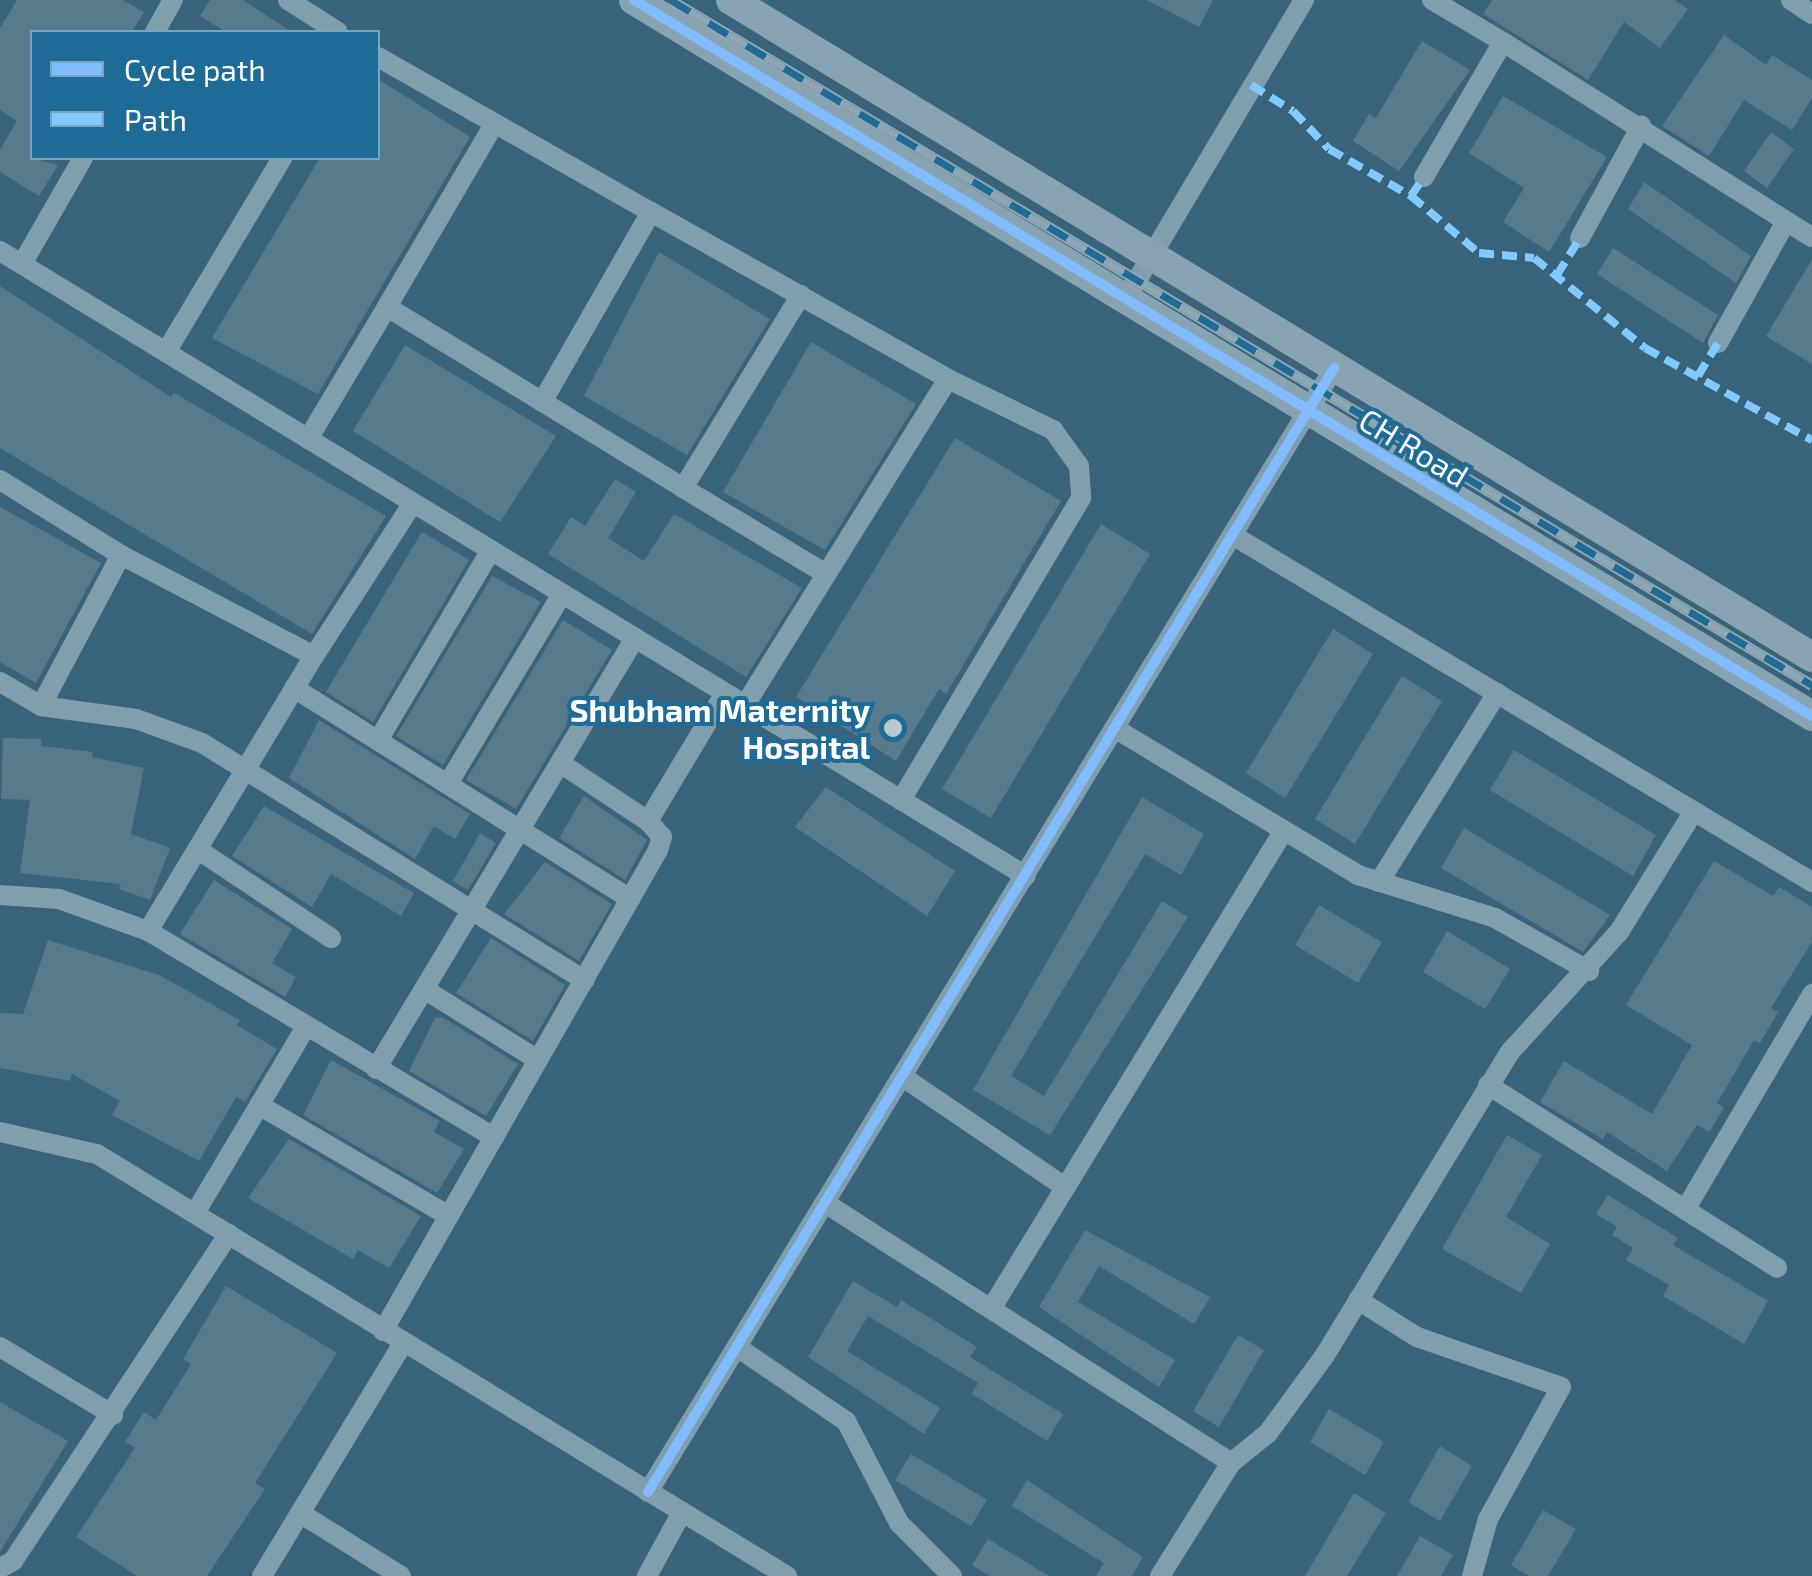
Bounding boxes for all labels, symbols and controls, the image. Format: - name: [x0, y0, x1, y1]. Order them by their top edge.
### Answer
- legend: [30, 30, 380, 160]
- text: Cycle path: [124, 51, 266, 87]
- text: Path: [124, 101, 187, 137]
- street label: CH Road: [1352, 400, 1476, 494]
- place label: Shubham Maternity Hospital: [570, 691, 870, 766]
- marker: Shubham Maternity Hospital: [880, 715, 906, 741]

